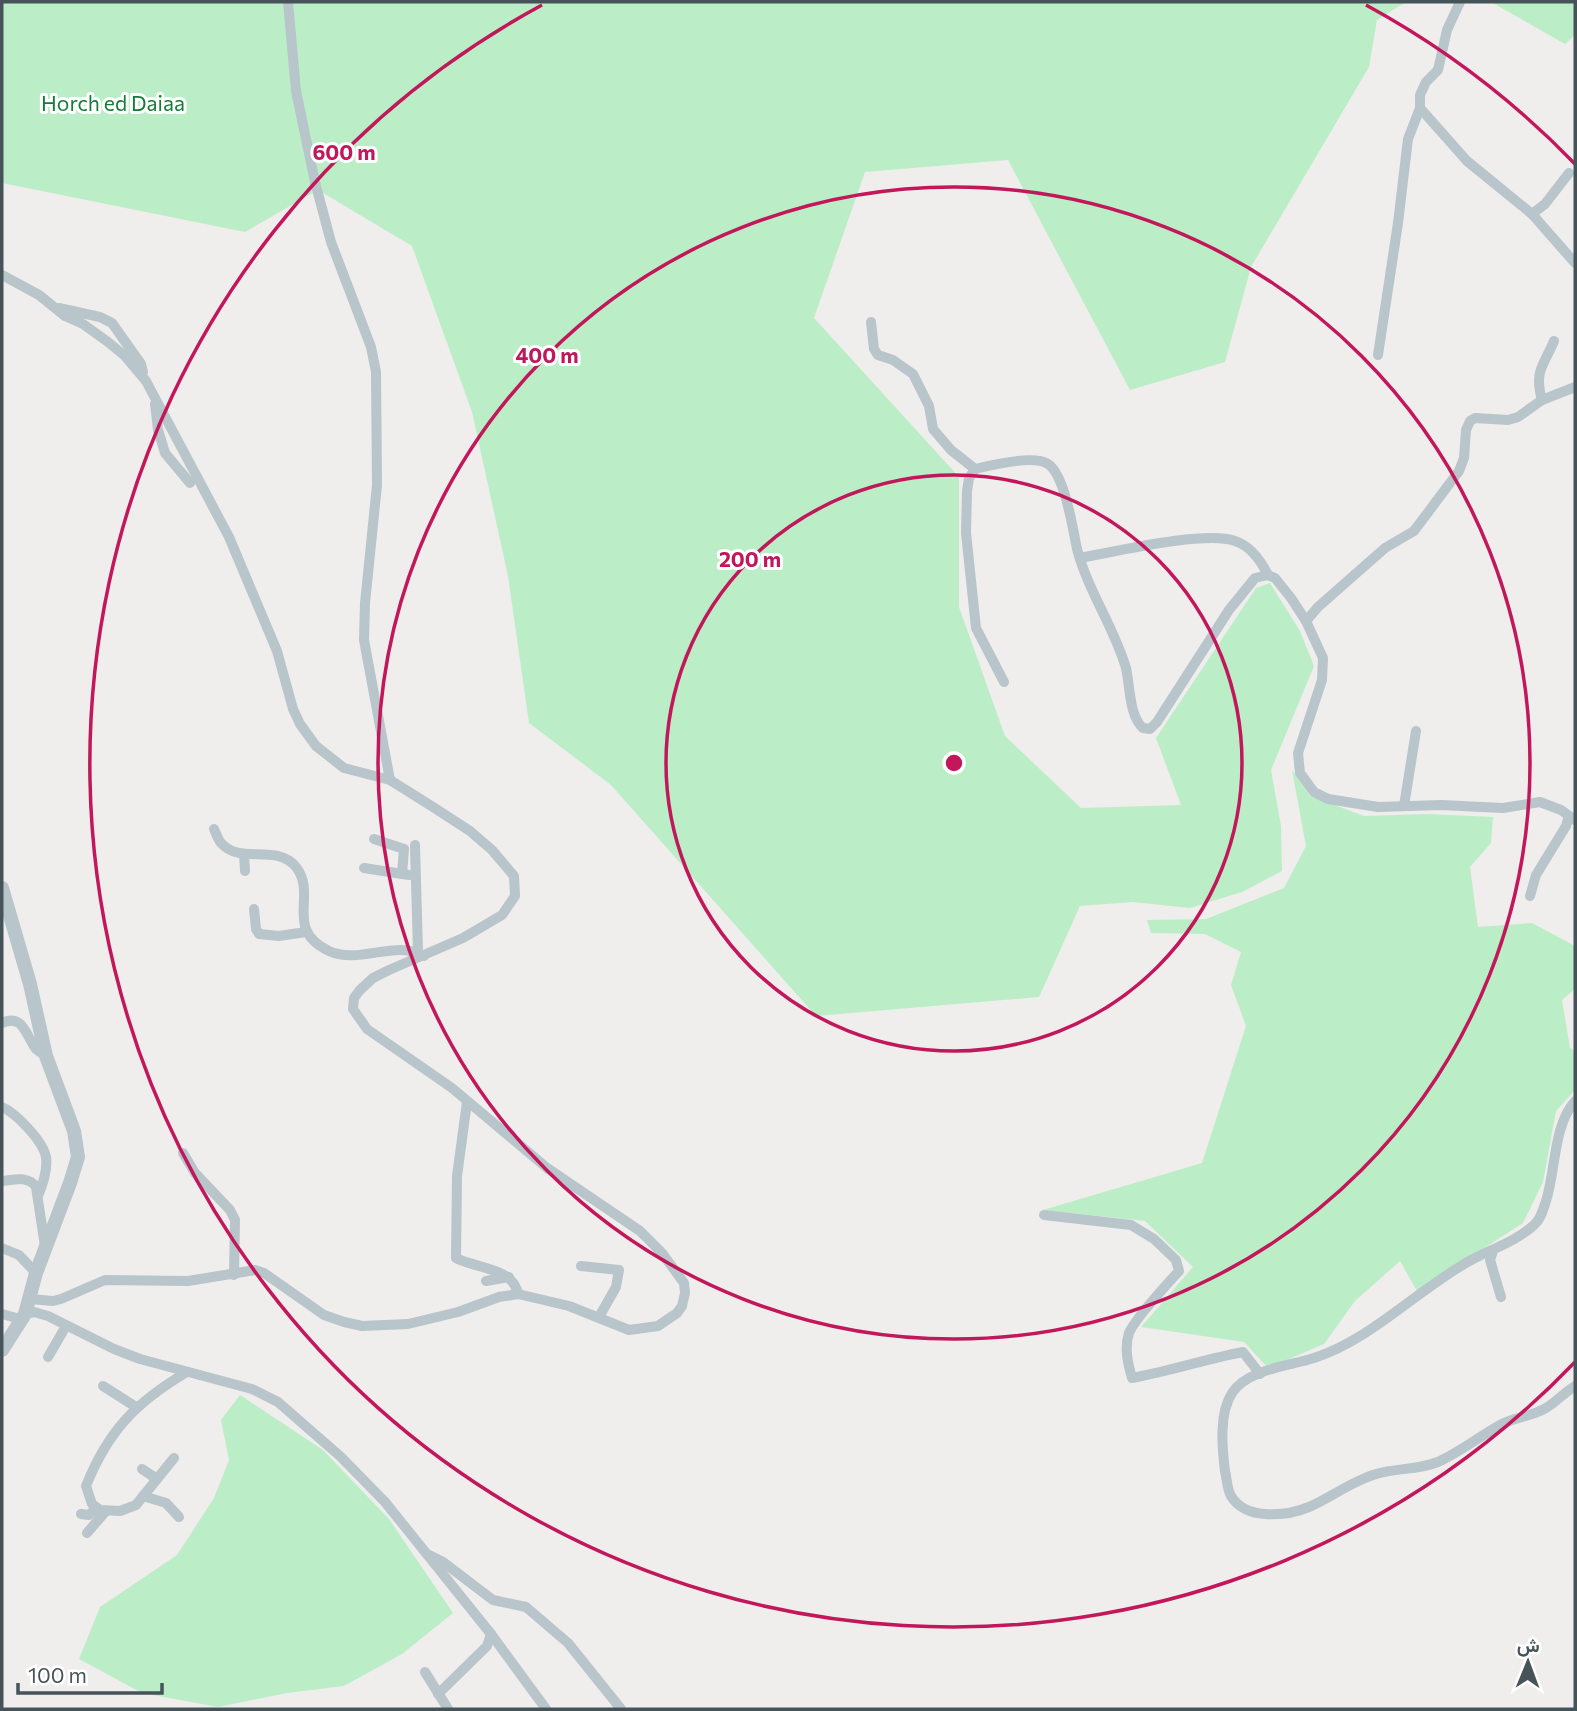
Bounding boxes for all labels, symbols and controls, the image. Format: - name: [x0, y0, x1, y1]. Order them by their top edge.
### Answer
- park label: Horch ed Daiaa: [41, 90, 185, 115]
- text: 600 m: [312, 139, 376, 164]
- text: 400 m: [515, 342, 579, 367]
- text: 200 m: [719, 546, 781, 571]
- centre of rings: [942, 751, 966, 775]
- north arrow: [1493, 1627, 1563, 1697]
- text: ش: [1517, 1633, 1540, 1657]
- scale bar: [18, 1652, 161, 1696]
- text: 100 m: [28, 1662, 87, 1687]

